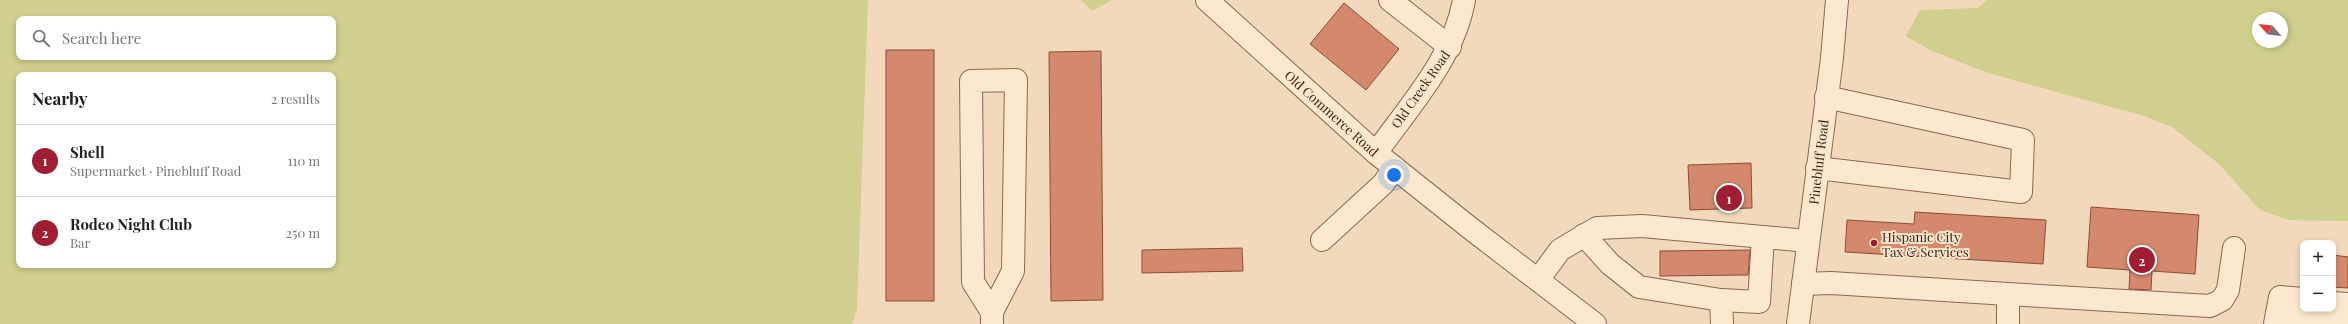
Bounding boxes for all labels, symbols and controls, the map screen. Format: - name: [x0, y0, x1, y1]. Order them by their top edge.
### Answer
- north arrow: [2252, 12, 2288, 48]
- search box: [16, 16, 336, 60]
- icon: search: [30, 27, 52, 49]
- text: Search here: [62, 28, 141, 48]
- street label: Old Creek Road: [1387, 46, 1453, 131]
- street label: Old Commerce Road: [1281, 66, 1383, 160]
- text: Nearby: [32, 87, 87, 109]
- text: 2 results: [271, 90, 320, 107]
- street label: Pinebluff Road: [1804, 118, 1832, 205]
- text: Shell: [70, 142, 105, 162]
- text: 1: [43, 152, 47, 169]
- text: 110 m: [288, 152, 320, 169]
- text: Supermarket · Pinebluff Road: [70, 162, 241, 179]
- your location: [1384, 165, 1404, 185]
- pin: 1: [1716, 183, 1742, 213]
- text: Rodeo Night Club: [70, 214, 192, 234]
- text: 2: [42, 224, 48, 241]
- text: 250 m: [286, 224, 320, 241]
- place label: Hispanic City Tax & Services: [1882, 228, 1969, 260]
- text: Bar: [70, 234, 90, 251]
- marker: Hispanic City Tax & Services: [1869, 238, 1879, 248]
- map controls: [2300, 240, 2336, 312]
- button: +: [2300, 240, 2336, 276]
- pin: 2: [2129, 245, 2155, 275]
- button: −: [2300, 276, 2336, 312]

